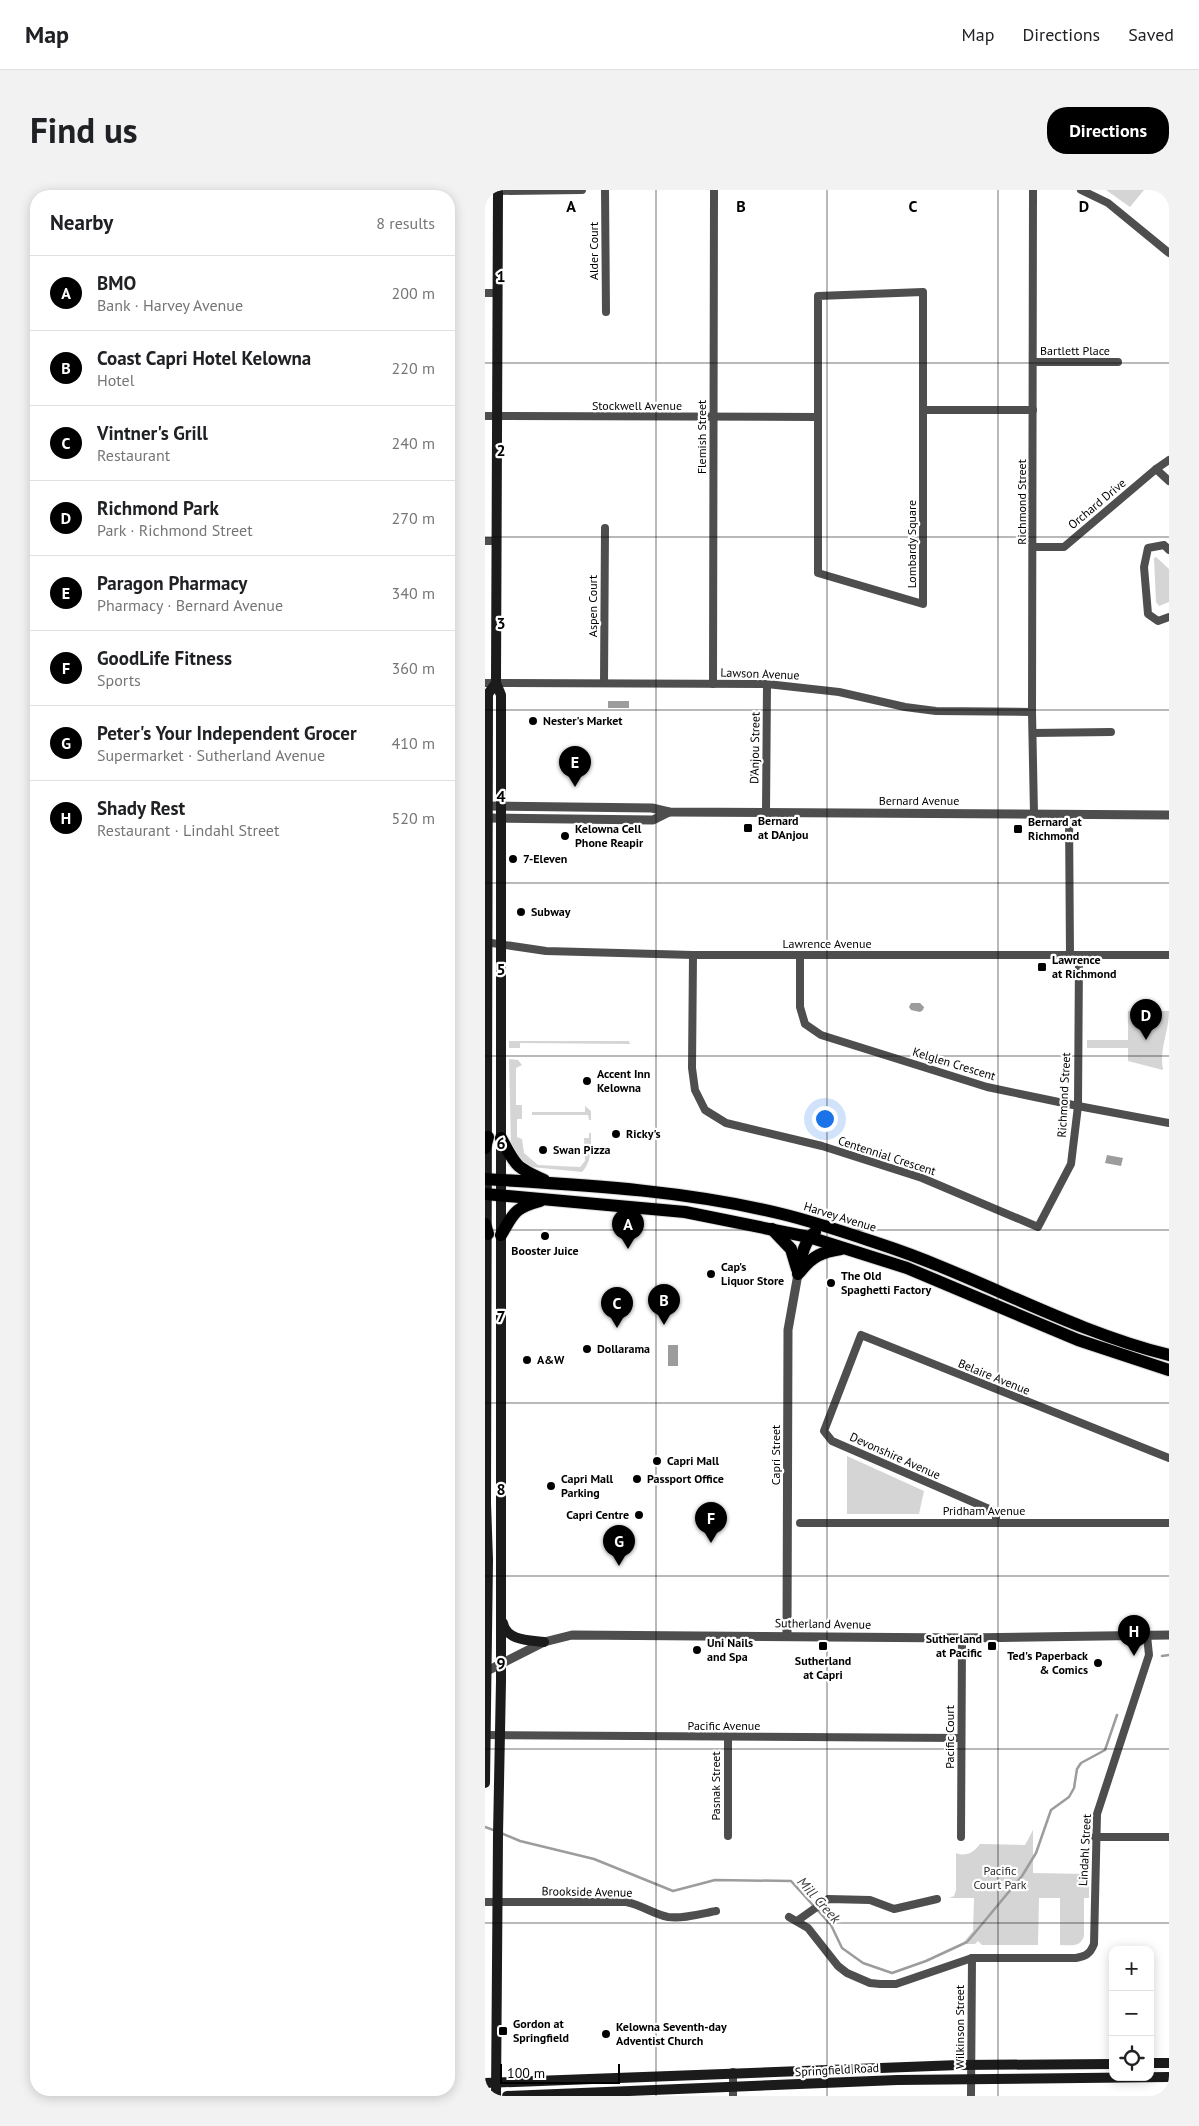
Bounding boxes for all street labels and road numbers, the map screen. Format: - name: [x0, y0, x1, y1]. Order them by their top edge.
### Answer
- street label: Alder Court: [586, 222, 601, 280]
- street label: Bartlett Place: [1040, 343, 1110, 358]
- street label: Stockwell Avenue: [592, 398, 682, 413]
- street label: Flemish Street: [694, 400, 709, 474]
- street label: Richmond Street: [1014, 459, 1029, 545]
- street label: Orchard Drive: [1065, 475, 1129, 532]
- street label: Lombardy Square: [904, 500, 919, 588]
- street label: Aspen Court: [585, 575, 600, 637]
- street label: Lawson Avenue: [720, 665, 800, 682]
- street label: D'Anjou Street: [746, 712, 763, 784]
- street label: Bernard Avenue: [879, 793, 959, 808]
- street label: Lawrence Avenue: [782, 936, 872, 951]
- street label: Kelglen Crescent: [911, 1044, 997, 1083]
- street label: Richmond Street: [1054, 1052, 1073, 1138]
- street label: Centennial Crescent: [836, 1133, 938, 1178]
- street label: Harvey Avenue: [802, 1198, 878, 1235]
- street label: Belaire Avenue: [956, 1355, 1032, 1398]
- street label: Capri Street: [768, 1425, 783, 1485]
- street label: Devonshire Avenue: [848, 1429, 943, 1482]
- street label: Pridham Avenue: [943, 1503, 1025, 1518]
- street label: Sutherland Avenue: [775, 1615, 871, 1632]
- street label: Pacific Court: [942, 1705, 957, 1769]
- street label: Pacific Avenue: [688, 1718, 760, 1733]
- street label: Pasnak Street: [708, 1751, 723, 1821]
- street label: Lindahl Street: [1075, 1813, 1094, 1886]
- street label: Brookside Avenue: [541, 1883, 633, 1900]
- street label: Wilkinson Street: [952, 1985, 967, 2069]
- street label: Springfield Road: [794, 2060, 879, 2079]

